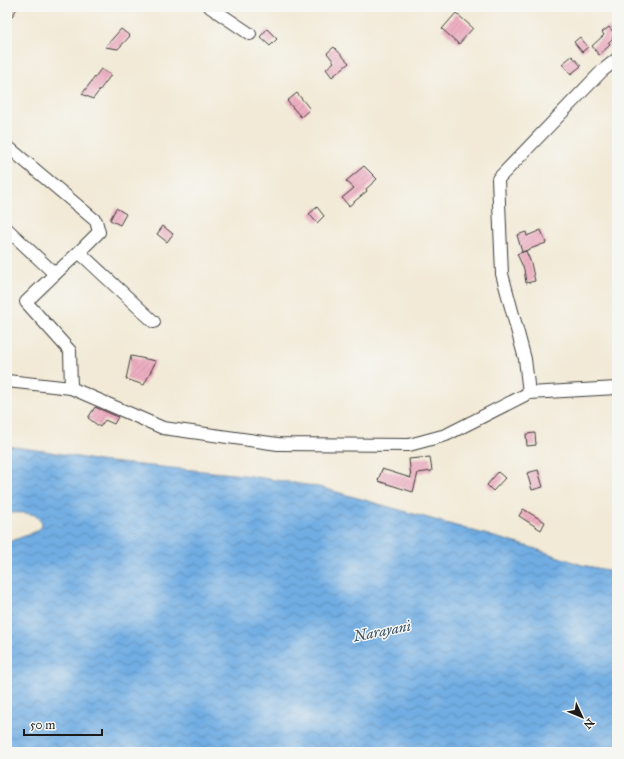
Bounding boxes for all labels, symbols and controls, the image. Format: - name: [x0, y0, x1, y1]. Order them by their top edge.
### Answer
- water label: Narayani: [351, 617, 413, 646]
- north arrow: [562, 697, 602, 737]
- scale bar: [24, 711, 102, 737]
- text: N: [580, 716, 597, 732]
- text: 50 m: [30, 718, 55, 732]

